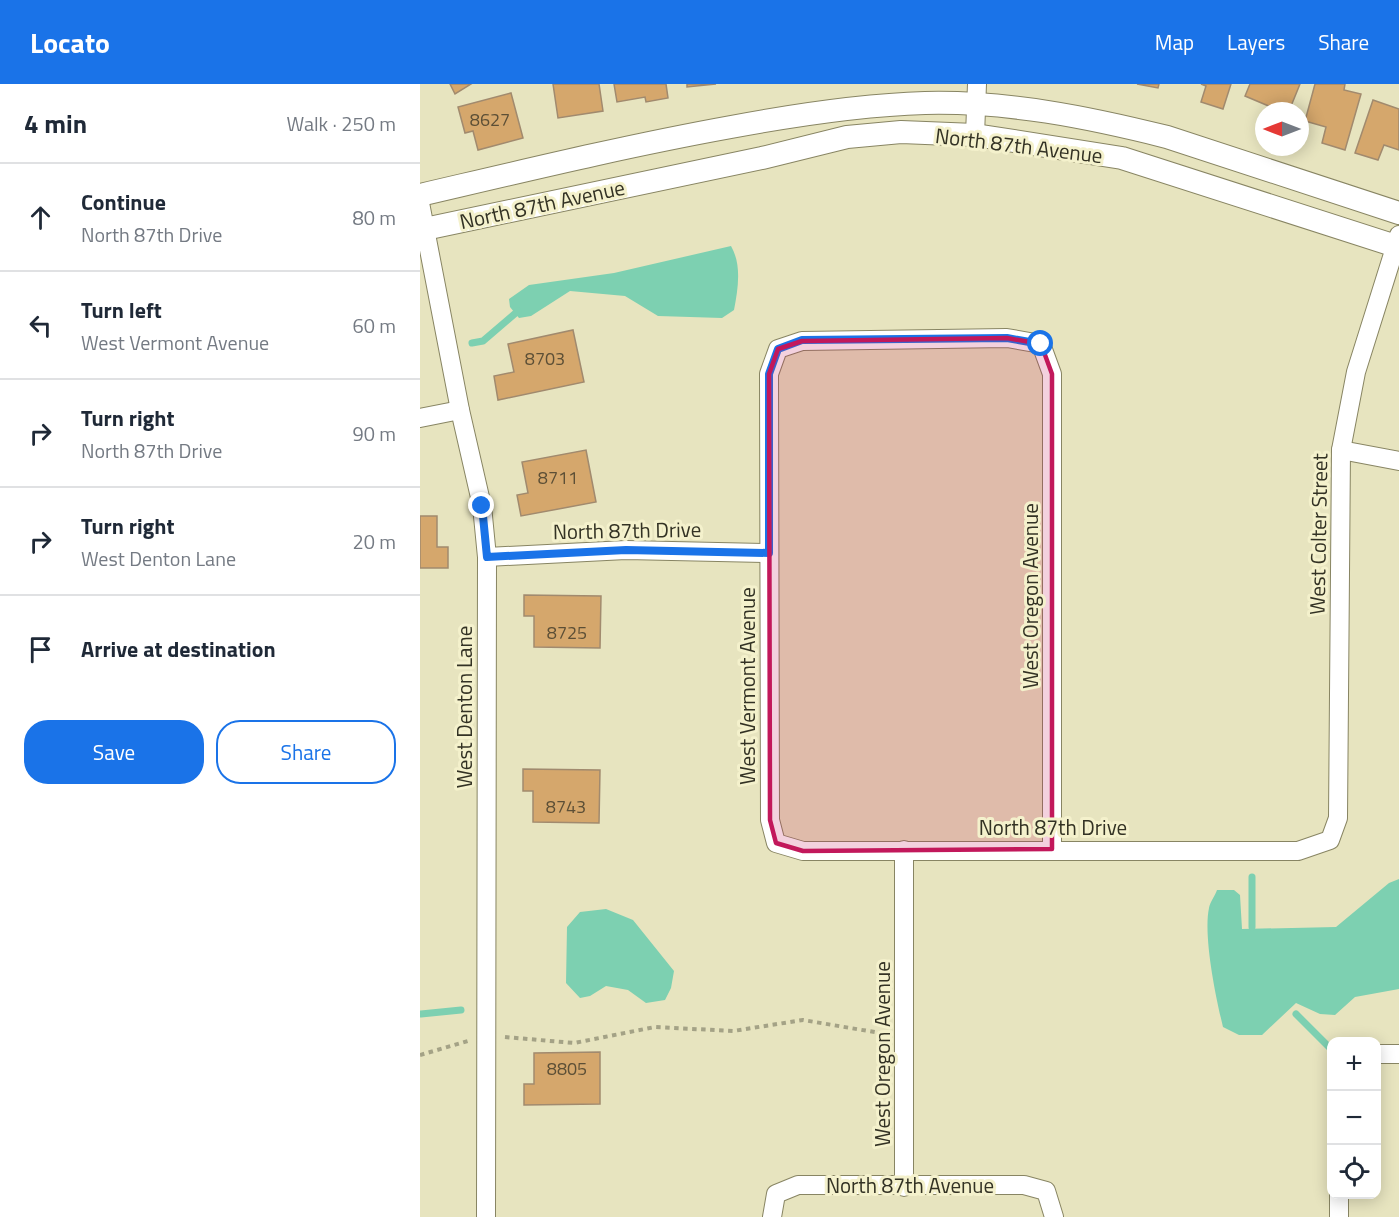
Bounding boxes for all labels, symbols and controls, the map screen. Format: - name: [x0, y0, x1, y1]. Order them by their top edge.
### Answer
- text: Locato: [30, 21, 110, 64]
- text: Map: [1155, 26, 1194, 58]
- text: Layers: [1227, 26, 1285, 58]
- text: Share: [1318, 26, 1369, 58]
- north arrow: [1255, 102, 1309, 156]
- text: 4 min: [24, 104, 87, 143]
- house number: 8627: [470, 106, 510, 133]
- text: Walk · 250 m: [287, 108, 396, 139]
- street label: North 87th Avenue: [934, 119, 1104, 171]
- street label: North 87th Avenue: [456, 171, 628, 237]
- text: Continue: [81, 185, 166, 219]
- icon: ahead: [24, 201, 57, 234]
- text: 80 m: [352, 202, 396, 233]
- text: North 87th Drive: [81, 219, 222, 250]
- text: Turn left: [81, 293, 162, 327]
- icon: left: [24, 309, 57, 342]
- text: 60 m: [352, 310, 396, 341]
- text: West Vermont Avenue: [81, 327, 269, 358]
- route start: [1027, 330, 1053, 356]
- house number: 8703: [525, 345, 565, 372]
- text: Turn right: [81, 401, 175, 435]
- icon: right: [24, 417, 57, 450]
- text: 90 m: [352, 418, 396, 449]
- text: North 87th Drive: [81, 435, 222, 466]
- street label: West Colter Street: [1301, 452, 1335, 615]
- house number: 8711: [538, 464, 578, 491]
- route end: [468, 492, 494, 518]
- street label: West Oregon Avenue: [1014, 503, 1046, 689]
- text: Turn right: [81, 509, 175, 543]
- street label: North 87th Drive: [553, 513, 701, 547]
- icon: right: [24, 525, 57, 558]
- text: 20 m: [352, 526, 396, 557]
- text: West Denton Lane: [81, 543, 236, 574]
- street label: West Vermont Avenue: [731, 587, 763, 785]
- house number: 8725: [547, 619, 587, 646]
- street label: West Denton Lane: [448, 626, 480, 788]
- text: Arrive at destination: [81, 632, 276, 666]
- icon: arrive: [24, 633, 57, 666]
- button: Save: [24, 720, 204, 784]
- button: Share: [216, 720, 396, 784]
- house number: 8743: [546, 793, 586, 820]
- street label: North 87th Drive: [979, 811, 1127, 843]
- street label: West Oregon Avenue: [866, 961, 898, 1147]
- map controls: [1327, 1037, 1381, 1199]
- button: +: [1327, 1037, 1381, 1091]
- house number: 8805: [547, 1055, 587, 1082]
- button: −: [1327, 1091, 1381, 1145]
- button: locate: [1327, 1145, 1381, 1199]
- street label: North 87th Avenue: [826, 1169, 994, 1201]

